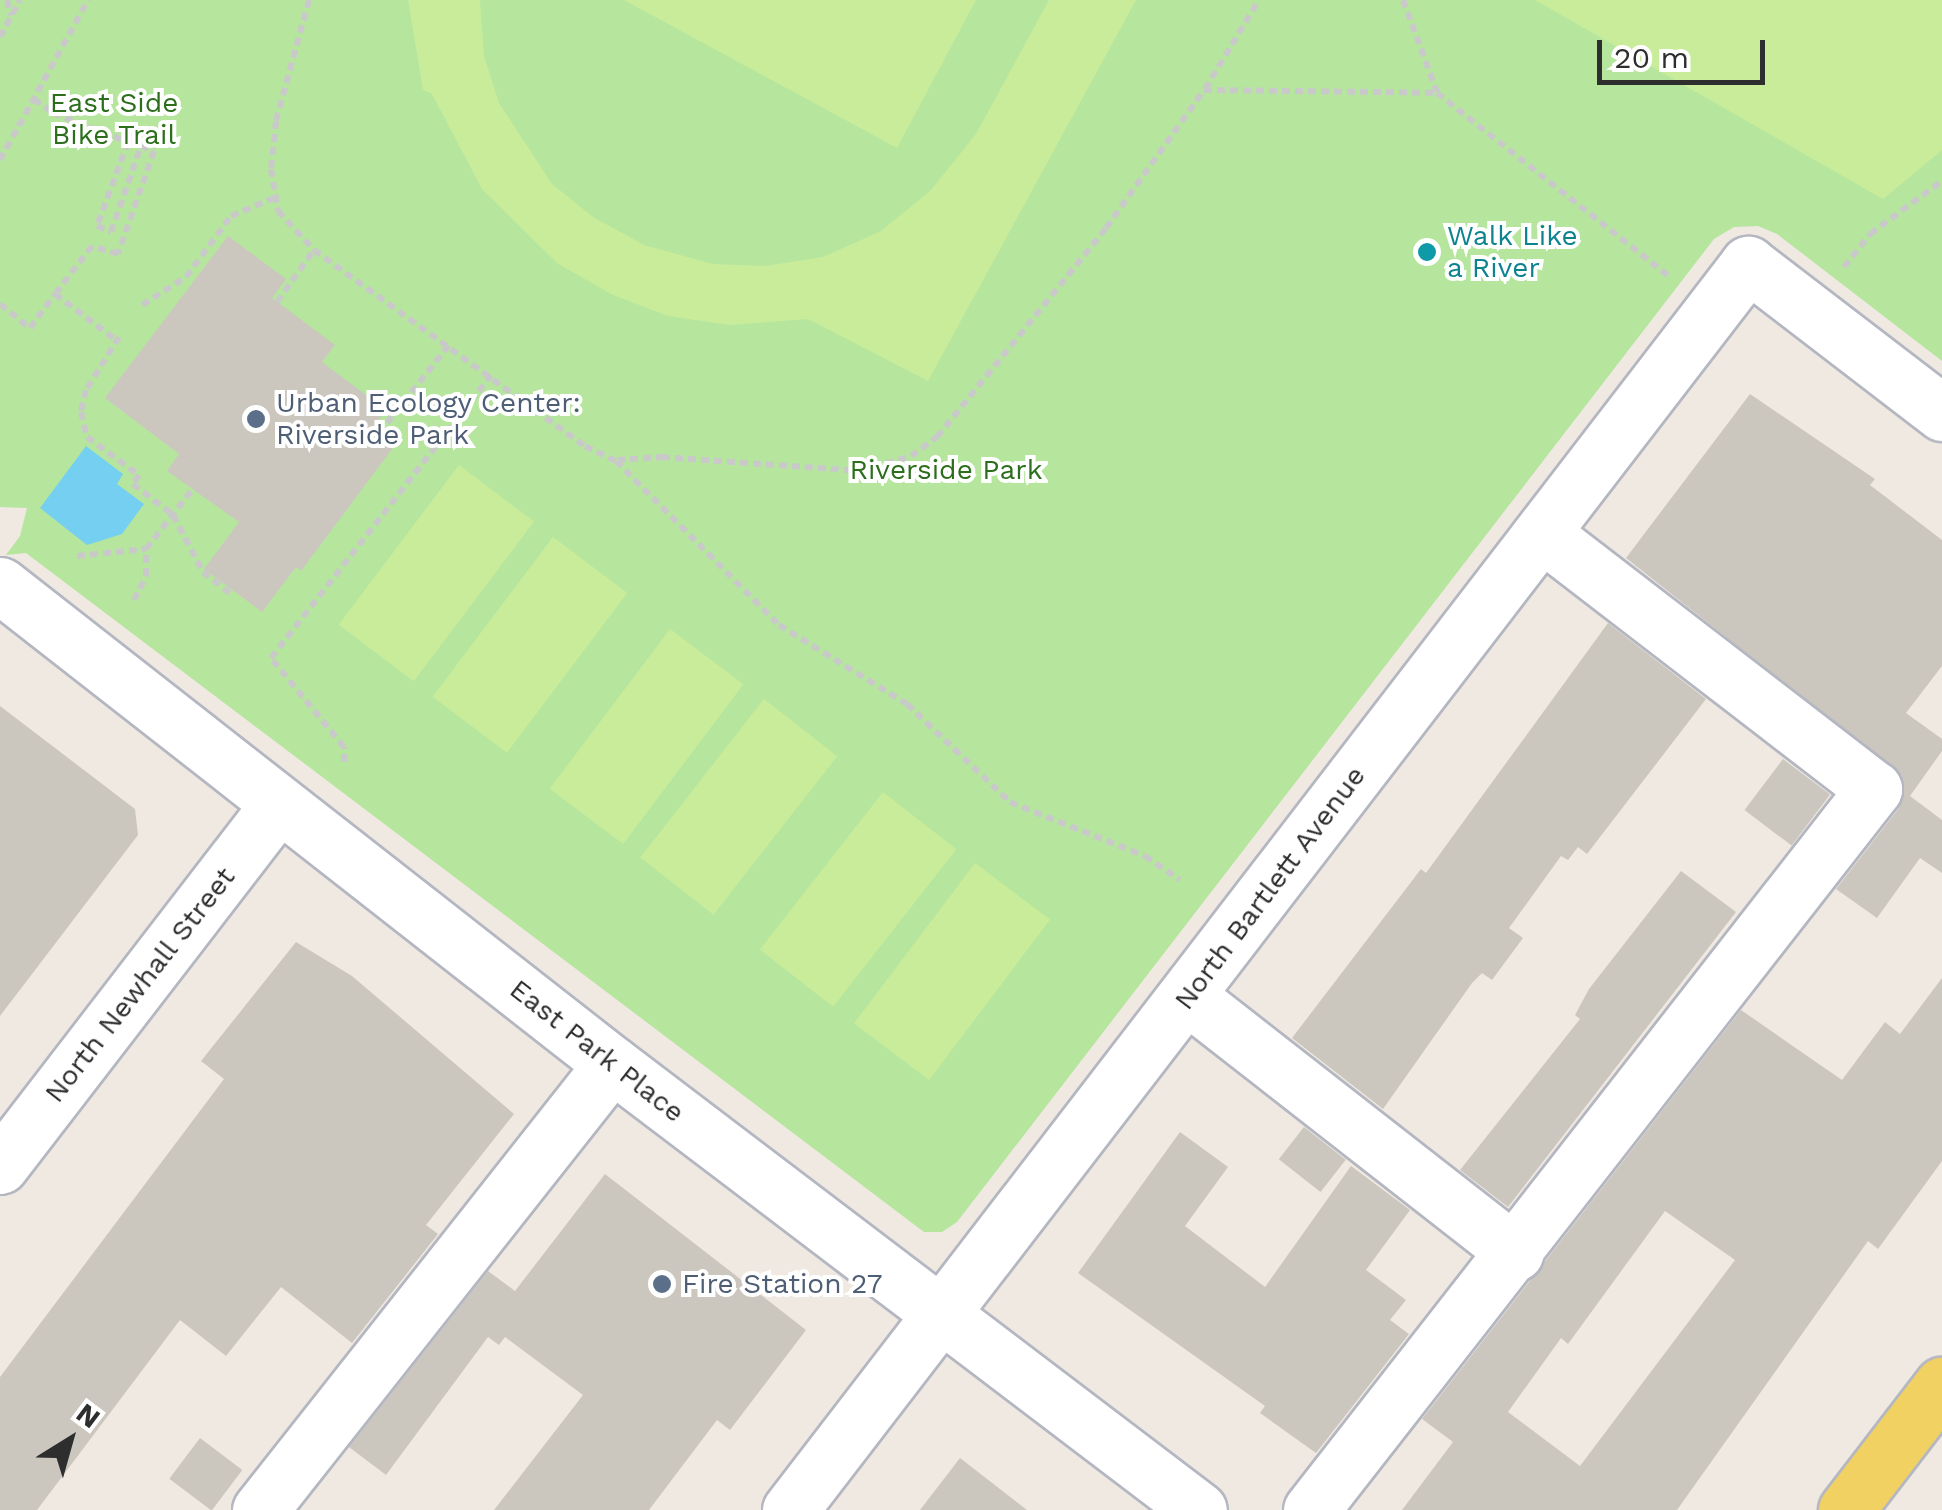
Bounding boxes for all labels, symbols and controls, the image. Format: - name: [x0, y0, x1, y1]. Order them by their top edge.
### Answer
- scale bar: [1602, 20, 1770, 82]
- text: 20 m: [1614, 40, 1689, 75]
- park label: East Side Bike Trail: [50, 86, 178, 152]
- place label: Walk Like a River: [1447, 219, 1578, 285]
- marker: Walk Like a River: [1416, 241, 1438, 263]
- place label: Urban Ecology Center: Riverside Park: [276, 386, 582, 452]
- marker: Urban Ecology Center: Riverside Park: [245, 408, 267, 430]
- park label: Riverside Park: [849, 453, 1043, 487]
- street label: North Bartlett Avenue: [1167, 759, 1373, 1017]
- street label: North Newhall Street: [37, 860, 243, 1110]
- street label: East Park Place: [503, 972, 691, 1130]
- place label: Fire Station 27: [682, 1267, 883, 1301]
- marker: Fire Station 27: [651, 1273, 673, 1295]
- north arrow: [20, 1390, 120, 1490]
- text: N: [70, 1396, 107, 1435]

